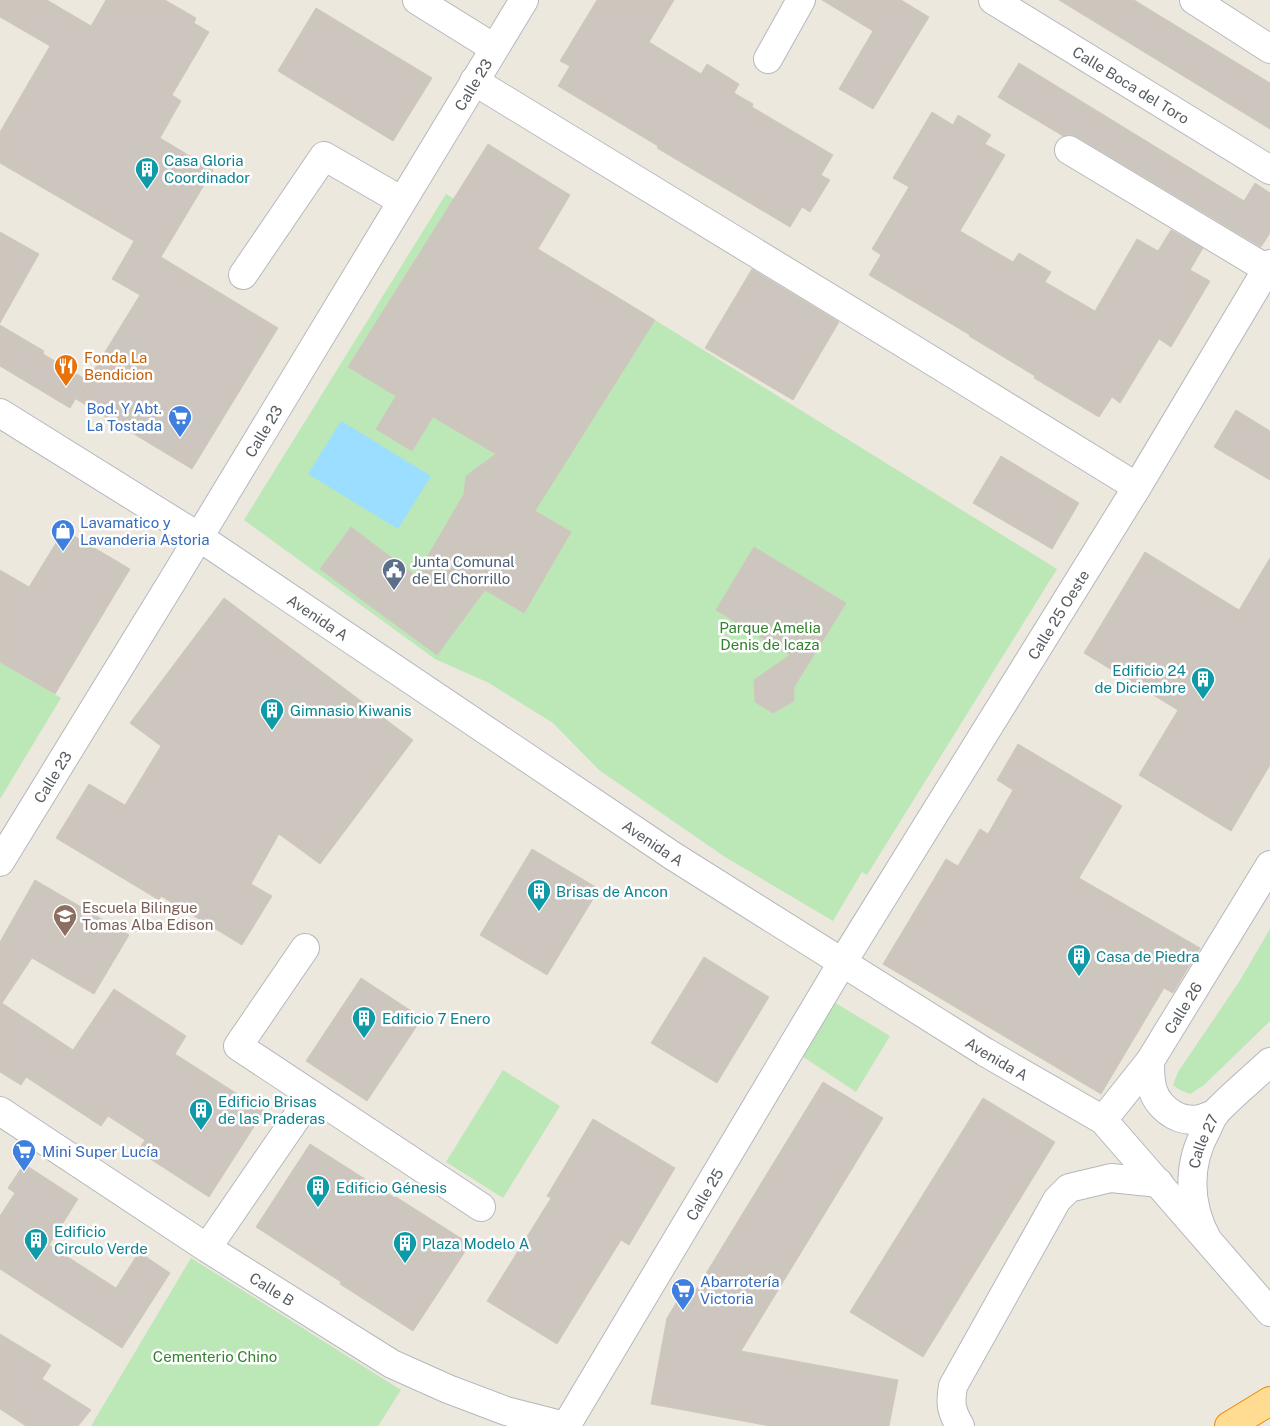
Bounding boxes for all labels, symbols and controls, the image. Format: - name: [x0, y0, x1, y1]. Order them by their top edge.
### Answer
- street label: Calle Boca del Toro: [1070, 43, 1193, 127]
- street label: Calle 23: [451, 56, 495, 114]
- place label: Casa Gloria Coordinador: [164, 152, 250, 186]
- building icon: Casa Gloria Coordinador: [134, 156, 160, 190]
- place label: Fonda La Bendicion: [84, 349, 153, 383]
- restaurant icon: Fonda La Bendicion: [53, 353, 79, 387]
- place label: Bod. Y Abt. La Tostada: [87, 400, 162, 434]
- street label: Calle 23: [241, 402, 285, 460]
- supermarket icon: Bod. Y Abt. La Tostada: [167, 404, 193, 438]
- place label: Lavamatico y Lavanderia Astoria: [80, 514, 210, 548]
- shop icon: Lavamatico y Lavanderia Astoria: [50, 518, 76, 552]
- place label: Junta Comunal de El Chorrillo: [412, 553, 515, 587]
- public building icon: Junta Comunal de El Chorrillo: [381, 557, 407, 591]
- street label: Calle 25 Oeste: [1024, 567, 1092, 662]
- street label: Avenida A: [284, 591, 352, 644]
- park label: Parque Amelia Denis de Icaza: [719, 619, 821, 653]
- place label: Edificio 24 de Diciembre: [1094, 662, 1186, 696]
- building icon: Edificio 24 de Diciembre: [1190, 666, 1216, 700]
- building icon: Gimnasio Kiwanis: [259, 697, 285, 731]
- place label: Gimnasio Kiwanis: [290, 702, 412, 719]
- street label: Calle 23: [30, 748, 75, 806]
- street label: Avenida A: [620, 816, 687, 869]
- building icon: Brisas de Ancon: [526, 878, 552, 912]
- place label: Brisas de Ancon: [556, 883, 668, 900]
- place label: Escuela Bilingue Tomas Alba Edison: [82, 899, 213, 933]
- school or university icon: Escuela Bilingue Tomas Alba Edison: [52, 903, 78, 937]
- building icon: Casa de Piedra: [1066, 943, 1092, 977]
- place label: Casa de Piedra: [1096, 948, 1200, 965]
- street label: Calle 26: [1160, 979, 1205, 1037]
- building icon: Edificio 7 Enero: [351, 1005, 377, 1039]
- place label: Edificio 7 Enero: [382, 1010, 491, 1027]
- street label: Avenida A: [963, 1034, 1032, 1084]
- place label: Edificio Brisas de las Praderas: [218, 1093, 325, 1127]
- building icon: Edificio Brisas de las Praderas: [188, 1097, 214, 1131]
- street label: Calle 27: [1185, 1111, 1221, 1170]
- supermarket icon: Mini Super Lucía: [11, 1138, 37, 1172]
- place label: Mini Super Lucía: [42, 1143, 158, 1160]
- street label: Calle 25: [682, 1165, 726, 1223]
- building icon: Edificio Génesis: [305, 1174, 331, 1208]
- place label: Edificio Génesis: [336, 1179, 447, 1196]
- place label: Edificio Circulo Verde: [54, 1223, 148, 1257]
- building icon: Edificio Circulo Verde: [23, 1227, 49, 1261]
- building icon: Plaza Modelo A: [392, 1230, 418, 1264]
- place label: Plaza Modelo A: [422, 1235, 530, 1252]
- street label: Calle B: [247, 1269, 297, 1309]
- place label: Abarrotería Victoria: [700, 1273, 779, 1307]
- supermarket icon: Abarrotería Victoria: [670, 1277, 696, 1311]
- park label: Cementerio Chino: [153, 1348, 277, 1365]

